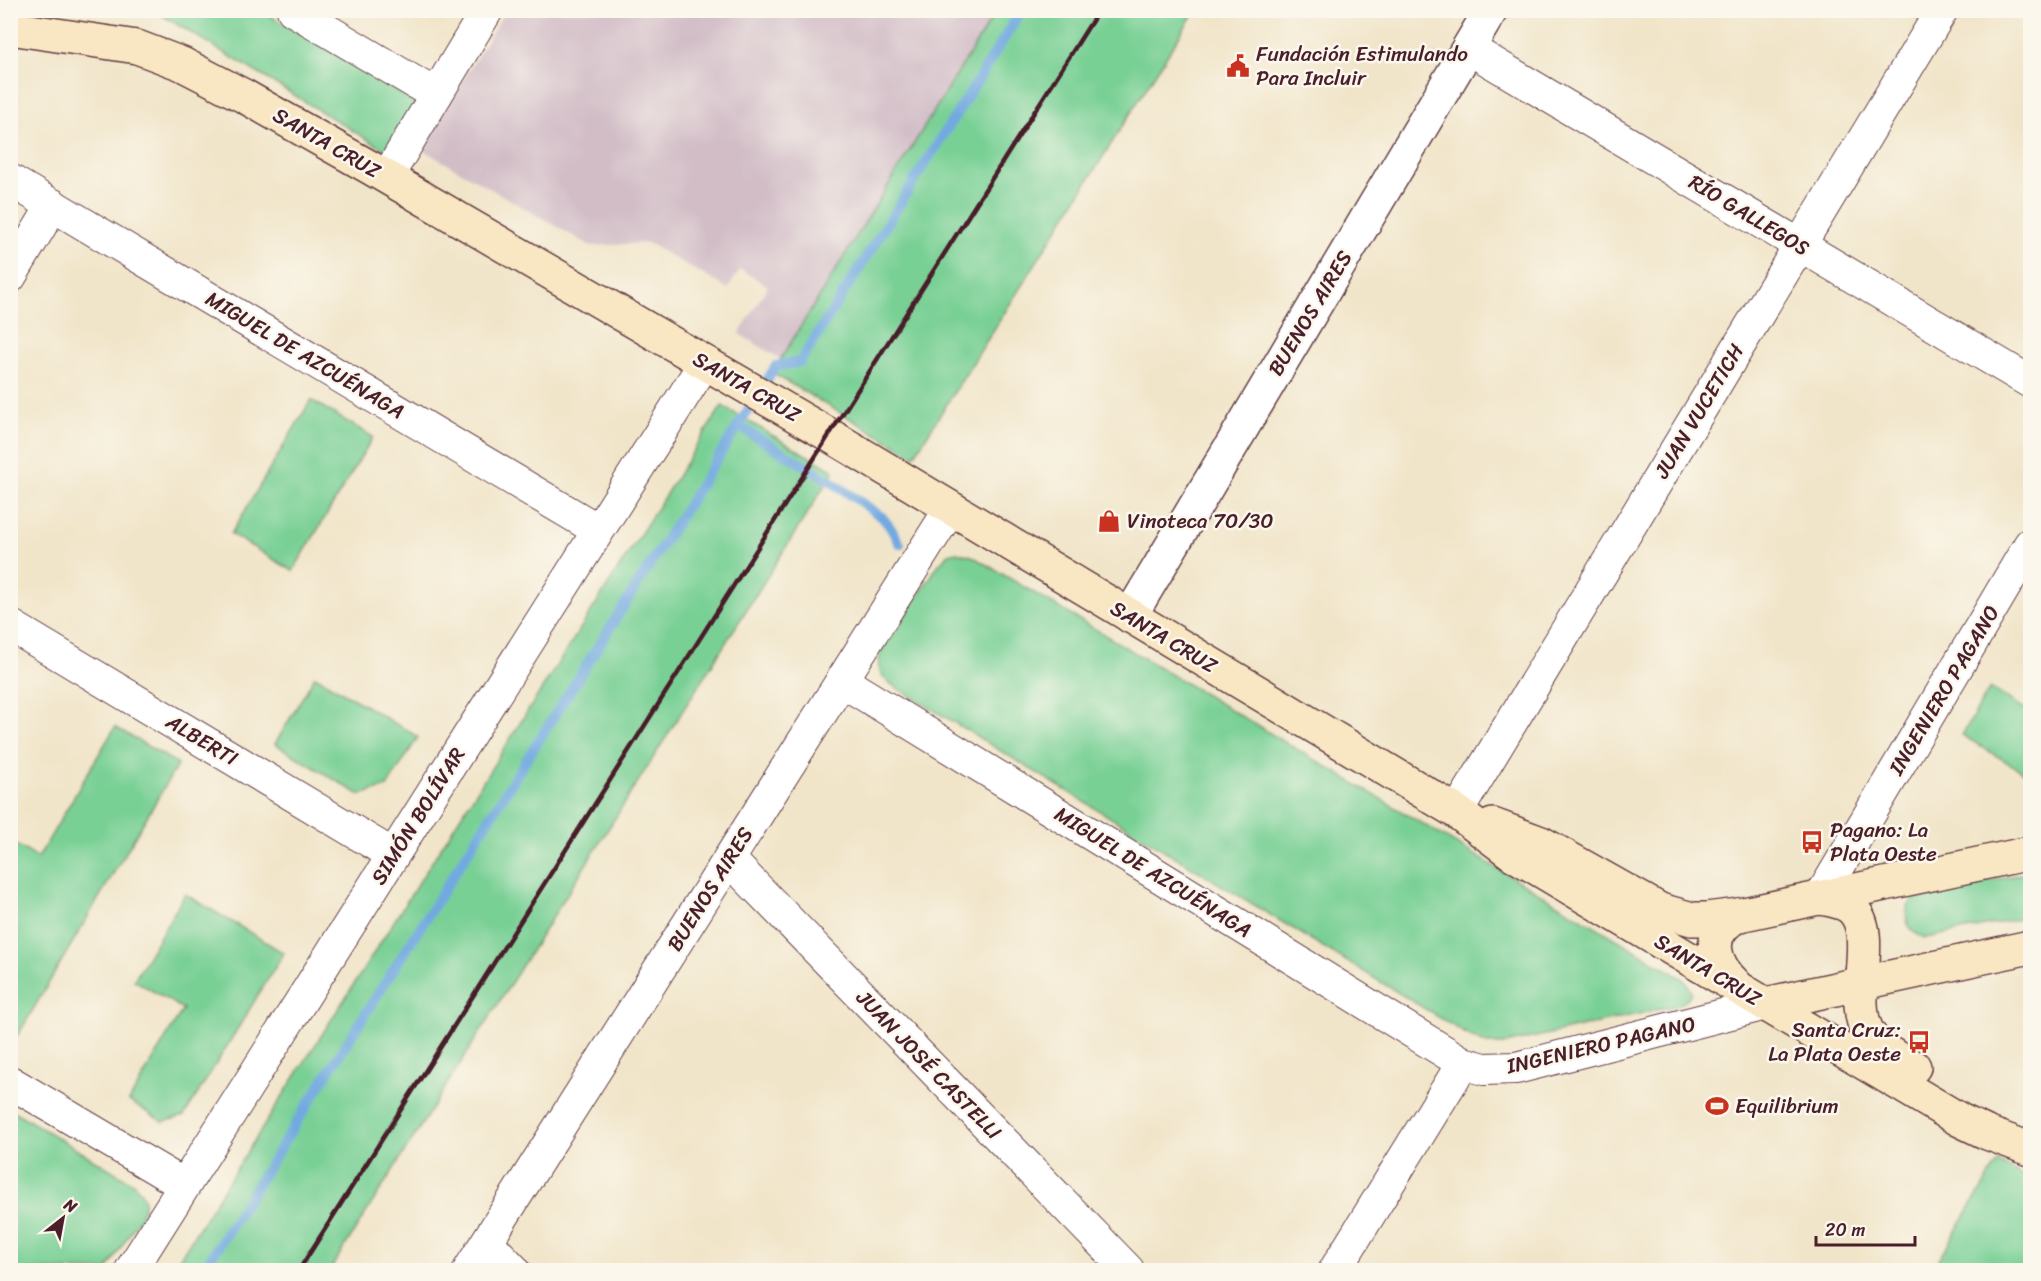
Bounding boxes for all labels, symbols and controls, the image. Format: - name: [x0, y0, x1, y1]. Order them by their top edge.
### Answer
- place label: Fundación Estimulando Para Incluir: [1256, 35, 1468, 97]
- public building icon: Fundación Estimulando Para Incluir: [1225, 53, 1251, 79]
- street label: SANTA CRUZ: [266, 97, 388, 189]
- street label: RÍO GALLEGOS: [1681, 164, 1817, 266]
- street label: BUENOS AIRES: [1257, 242, 1363, 384]
- street label: MIGUEL DE AZCUÉNAGA: [198, 280, 412, 430]
- street label: JUAN VUCETICH: [1643, 336, 1755, 487]
- street label: SANTA CRUZ: [686, 341, 808, 433]
- place label: Vinoteca 70/30: [1127, 502, 1274, 540]
- shop icon: Vinoteca 70/30: [1096, 508, 1122, 534]
- street label: SANTA CRUZ: [1103, 590, 1225, 684]
- street label: INGENIERO PAGANO: [1877, 597, 2010, 783]
- street label: ALBERTI: [157, 703, 246, 777]
- street label: SIMÓN BOLÍVAR: [360, 739, 476, 893]
- street label: MIGUEL DE AZCUÉNAGA: [1047, 796, 1259, 948]
- place label: Pagano: La Plata Oeste: [1830, 811, 1937, 873]
- street label: BUENOS AIRES: [656, 819, 764, 959]
- bus stop icon: Pagano: La Plata Oeste: [1799, 829, 1825, 855]
- street label: SANTA CRUZ: [1647, 923, 1769, 1017]
- street label: JUAN JOSÉ CASTELLI: [846, 980, 1012, 1150]
- street label: INGENIERO PAGANO: [1502, 1005, 1699, 1085]
- place label: Santa Cruz: La Plata Oeste: [1768, 1011, 1901, 1073]
- bus stop icon: Santa Cruz: La Plata Oeste: [1906, 1029, 1932, 1055]
- place label: Equilibrium: [1735, 1087, 1839, 1125]
- sports icon: Equilibrium: [1704, 1093, 1730, 1119]
- north arrow: [33, 1188, 93, 1248]
- text: N: [57, 1190, 83, 1221]
- scale bar: [1816, 1209, 1915, 1247]
- text: 20 m: [1825, 1214, 1865, 1246]

